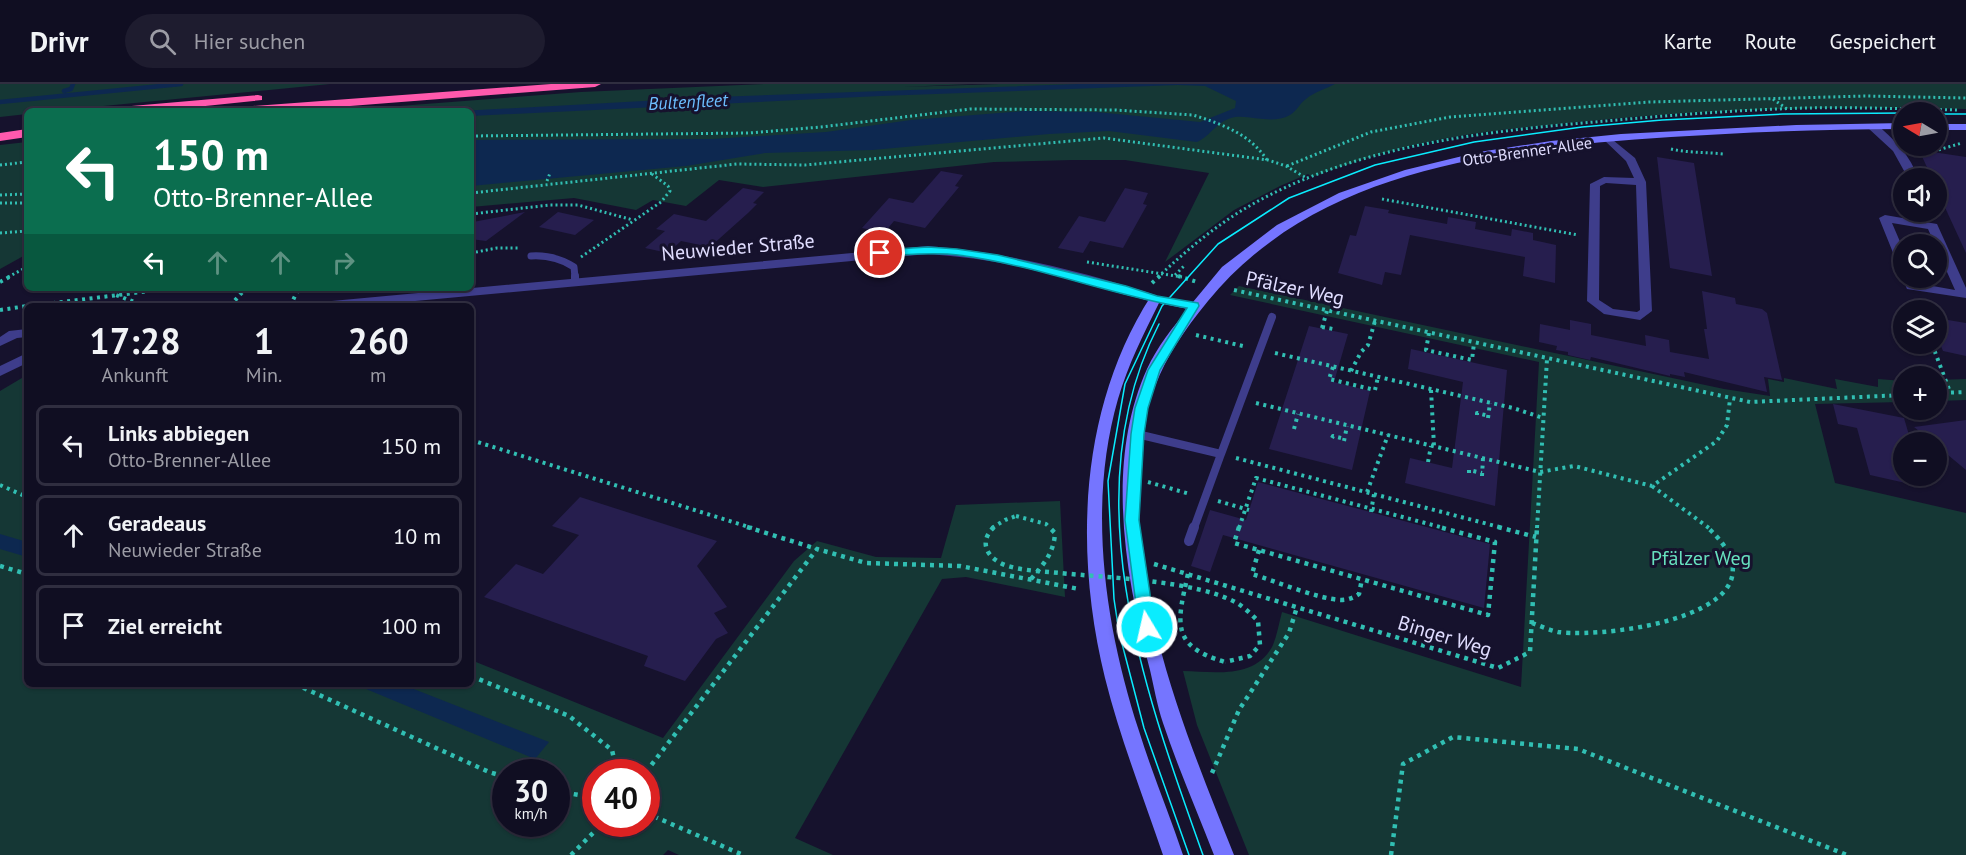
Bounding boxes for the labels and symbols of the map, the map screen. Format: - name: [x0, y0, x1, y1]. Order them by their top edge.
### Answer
- water label: Bultenfleet: [648, 88, 730, 115]
- north arrow: [1893, 102, 1947, 156]
- street label: Otto-Brenner-Allee: [1461, 132, 1593, 170]
- street label: Neuwieder Straße: [660, 227, 816, 267]
- pin: [854, 227, 905, 278]
- street label: Pfälzer Weg: [1243, 265, 1347, 311]
- park label: Pfälzer Weg: [1651, 545, 1751, 571]
- position arrow: [1115, 595, 1179, 659]
- street label: Binger Weg: [1395, 609, 1495, 663]
- speed limit sign: 40: [582, 759, 660, 837]

